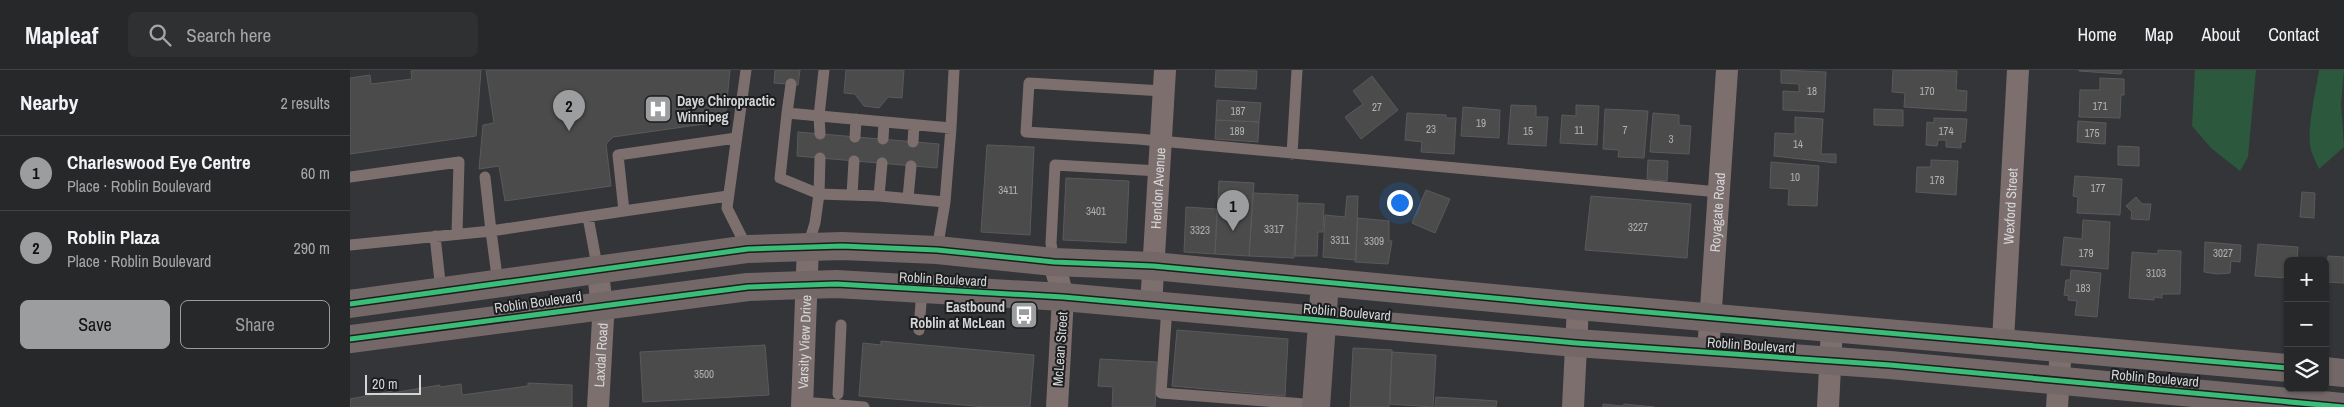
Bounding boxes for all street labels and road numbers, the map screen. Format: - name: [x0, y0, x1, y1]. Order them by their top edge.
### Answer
- street label: Hendon Avenue: [1147, 147, 1169, 229]
- street label: Wexford Street: [1999, 168, 2022, 245]
- street label: Royagate Road: [1706, 172, 1729, 253]
- street label: Roblin Boulevard: [899, 268, 987, 290]
- street label: Roblin Boulevard: [493, 287, 583, 317]
- street label: Varsity View Drive: [794, 295, 815, 389]
- street label: Roblin Boulevard: [1302, 299, 1392, 325]
- street label: McLean Street: [1048, 311, 1072, 387]
- street label: Laxdal Road: [590, 322, 612, 388]
- street label: Roblin Boulevard: [1706, 333, 1796, 357]
- street label: Roblin Boulevard: [2110, 365, 2200, 391]

